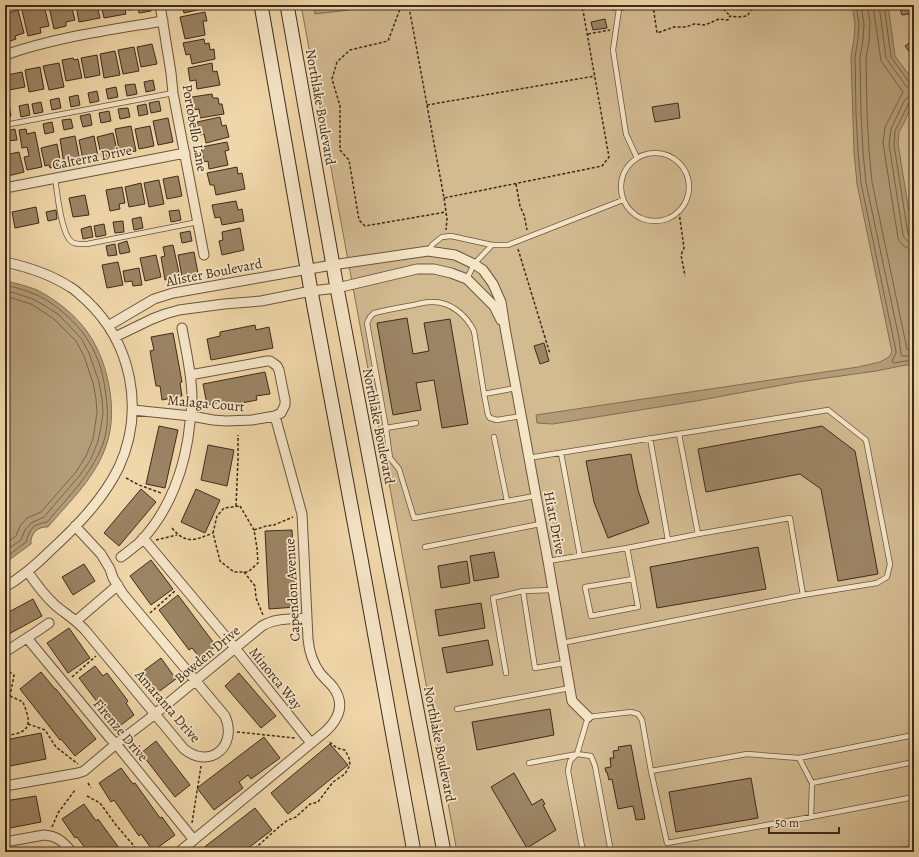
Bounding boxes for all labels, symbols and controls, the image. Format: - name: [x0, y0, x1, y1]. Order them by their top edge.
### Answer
- street label: Northlake Boulevard: [301, 48, 340, 167]
- street label: Portobello Lane: [177, 83, 212, 173]
- street label: Calterra Drive: [51, 140, 134, 175]
- street label: Alister Boulevard: [163, 254, 264, 291]
- street label: Northlake Boulevard: [358, 367, 399, 486]
- street label: Malaga Court: [167, 391, 246, 416]
- street label: Hiatt Drive: [539, 490, 570, 556]
- street label: Capendon Avenue: [280, 538, 305, 642]
- street label: Bowden Drive: [170, 621, 244, 687]
- street label: Minorca Way: [245, 643, 307, 714]
- street label: Amaranta Drive: [130, 665, 205, 747]
- street label: Northlake Boulevard: [419, 685, 460, 804]
- street label: Firenze Drive: [89, 695, 153, 766]
- scale bar: [769, 809, 839, 835]
- text: 50 m: [775, 815, 799, 831]

